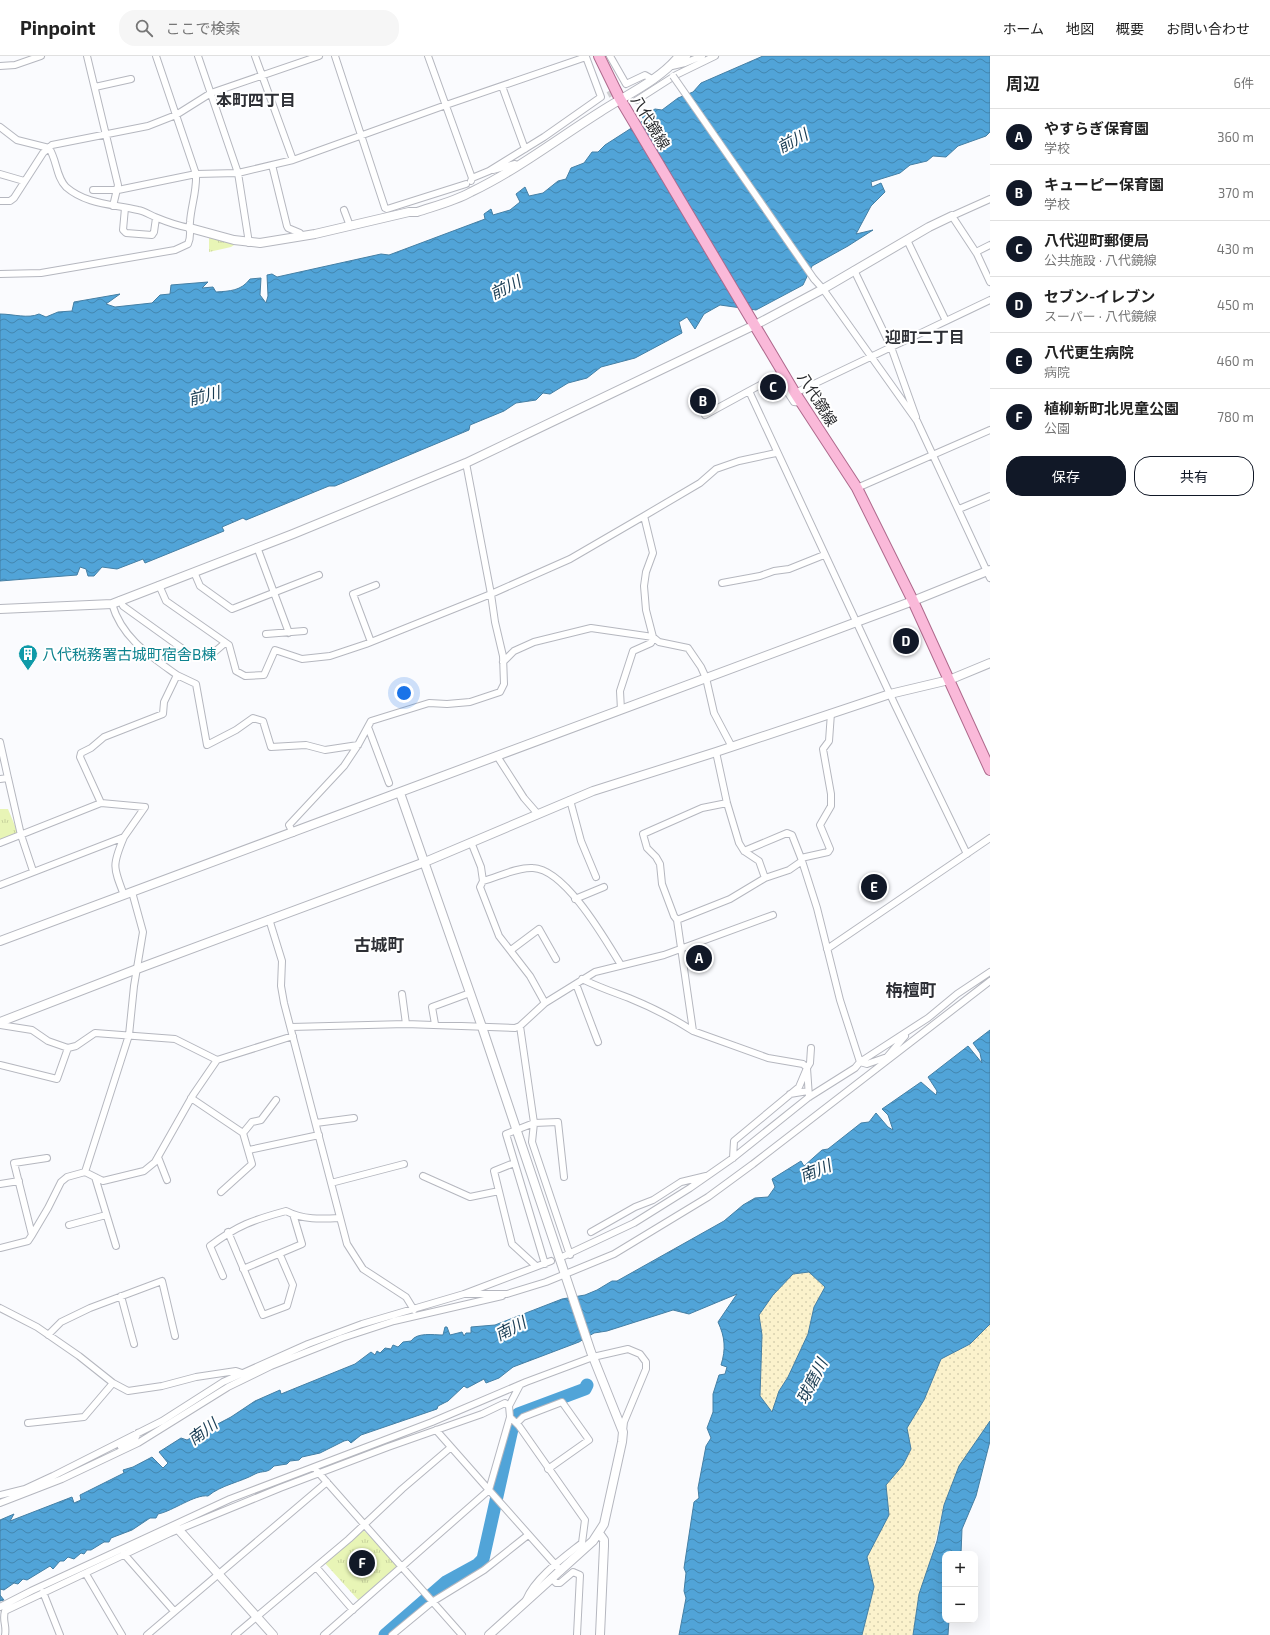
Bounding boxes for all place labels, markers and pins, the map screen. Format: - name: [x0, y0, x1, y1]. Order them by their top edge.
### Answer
- pin: C: [760, 372, 786, 402]
- pin: B: [690, 386, 716, 416]
- pin: D: [893, 626, 919, 656]
- building icon: 八代税務署古城町宿舎B棟: [17, 643, 39, 671]
- place label: 八代税務署古城町宿舎B棟: [42, 645, 216, 663]
- pin: E: [861, 872, 887, 902]
- pin: A: [686, 943, 712, 973]
- pin: F: [349, 1548, 375, 1578]

